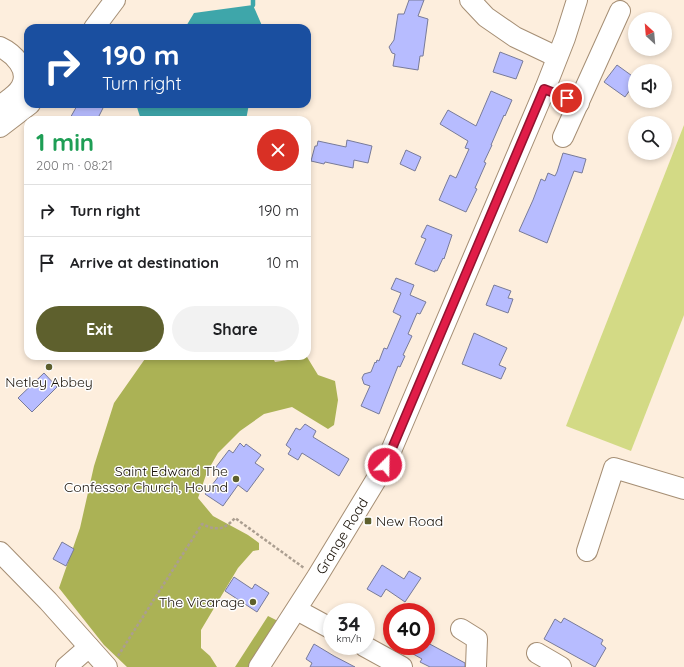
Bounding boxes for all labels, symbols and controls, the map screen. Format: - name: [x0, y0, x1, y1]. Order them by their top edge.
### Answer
- north arrow: [628, 12, 672, 56]
- map controls: [628, 12, 672, 160]
- text: 190 m: [102, 37, 180, 72]
- icon: right: [36, 40, 88, 92]
- button: sound: [628, 64, 672, 108]
- text: Turn right: [102, 72, 182, 95]
- pin: [550, 81, 584, 115]
- icon: arrive: [556, 87, 578, 109]
- button: search: [628, 116, 672, 160]
- text: 1 min: [36, 127, 94, 157]
- button: close: [257, 129, 299, 171]
- text: 200 m · 08:21: [36, 157, 113, 173]
- icon: right: [36, 200, 58, 222]
- text: Turn right: [70, 201, 141, 220]
- text: 190 m: [258, 201, 299, 220]
- icon: arrive: [36, 252, 58, 274]
- text: Arrive at destination: [70, 253, 219, 272]
- text: 10 m: [267, 253, 299, 272]
- button: Exit: [36, 306, 164, 352]
- button: Share: [172, 306, 299, 352]
- marker: Netley Abbey: [44, 362, 54, 372]
- place label: Netley Abbey: [5, 373, 93, 391]
- position arrow: [364, 444, 406, 486]
- place label: Saint Edward The Confessor Church, Hound: [64, 462, 228, 496]
- marker: Saint Edward The Confessor Church, Hound: [231, 474, 241, 484]
- street label: Grange Road: [312, 494, 372, 578]
- place label: New Road: [376, 512, 443, 530]
- marker: New Road: [363, 516, 373, 526]
- place label: The Vicarage: [159, 593, 245, 611]
- marker: The Vicarage: [248, 597, 258, 607]
- speed limit sign: 40: [383, 603, 435, 655]
- text: 34: [338, 611, 360, 636]
- text: km/h: [336, 632, 362, 645]

